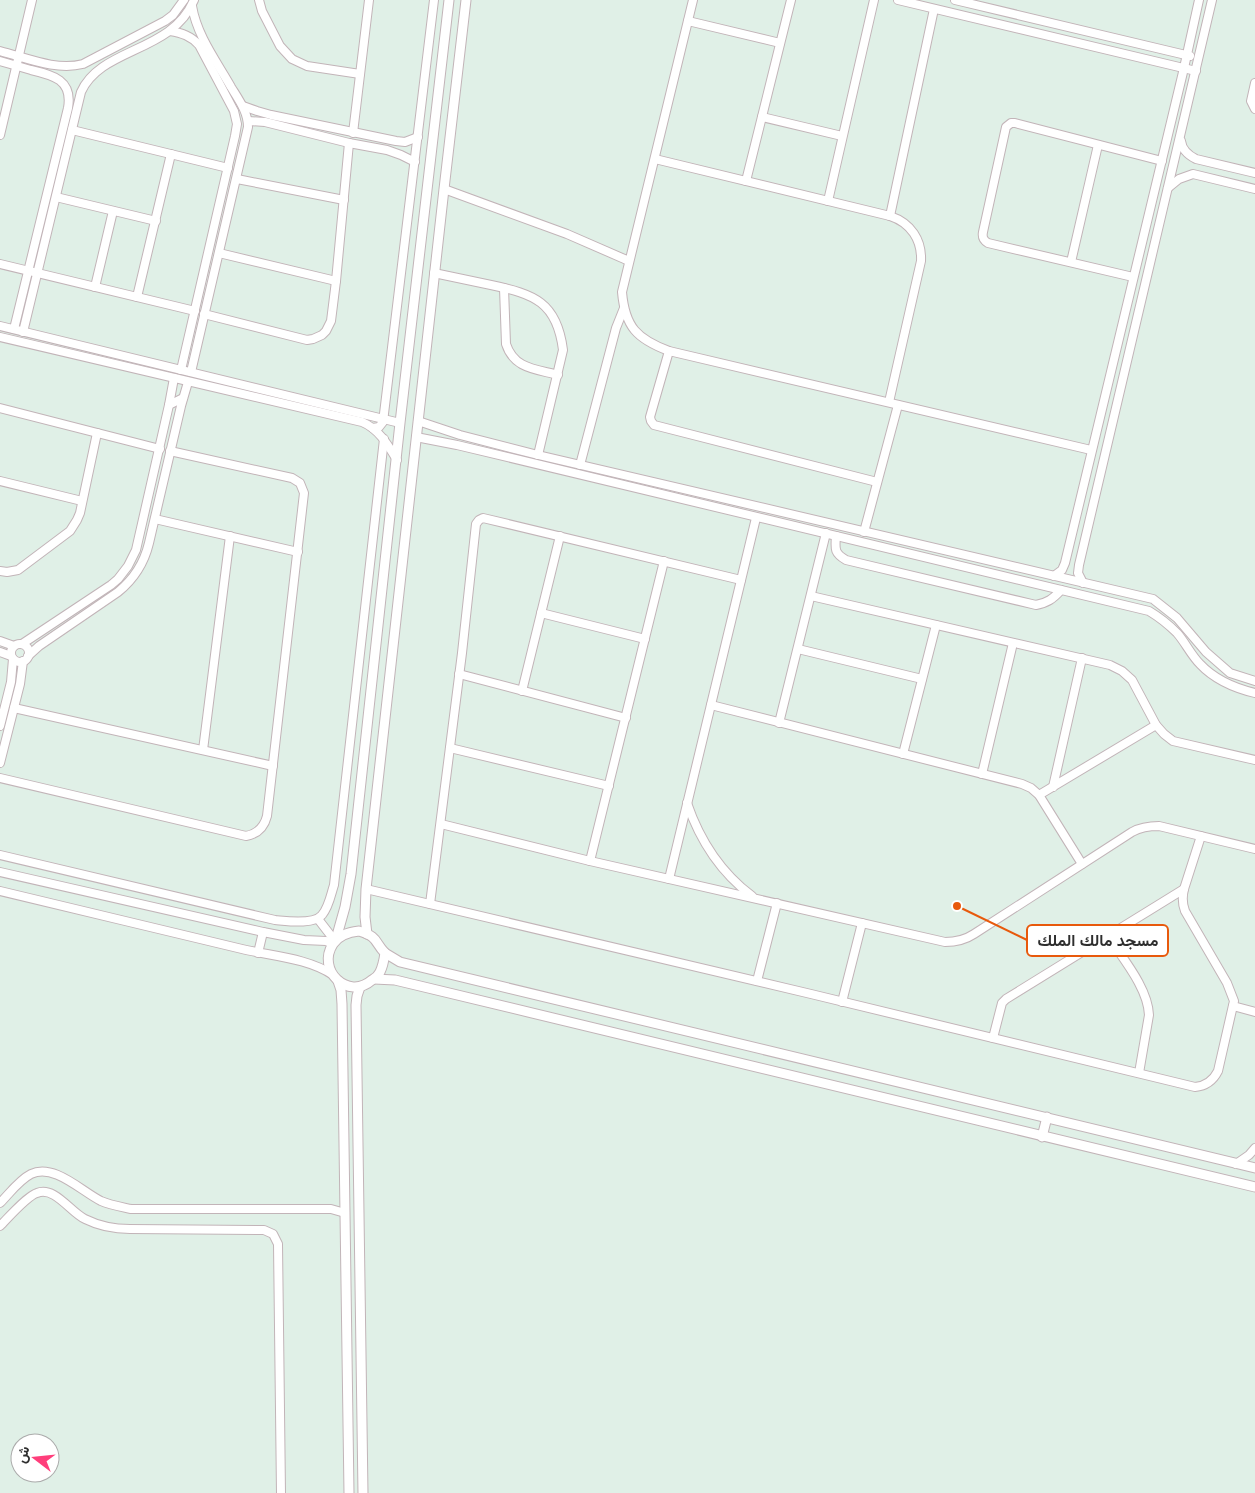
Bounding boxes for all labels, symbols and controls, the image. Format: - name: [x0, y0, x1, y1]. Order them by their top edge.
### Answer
- callout: مسجد مالك الملك: [1027, 925, 1168, 956]
- text: مسجد مالك الملك: [1038, 930, 1159, 952]
- north arrow: [10, 1433, 60, 1483]
- text: ش: [12, 1444, 34, 1465]

